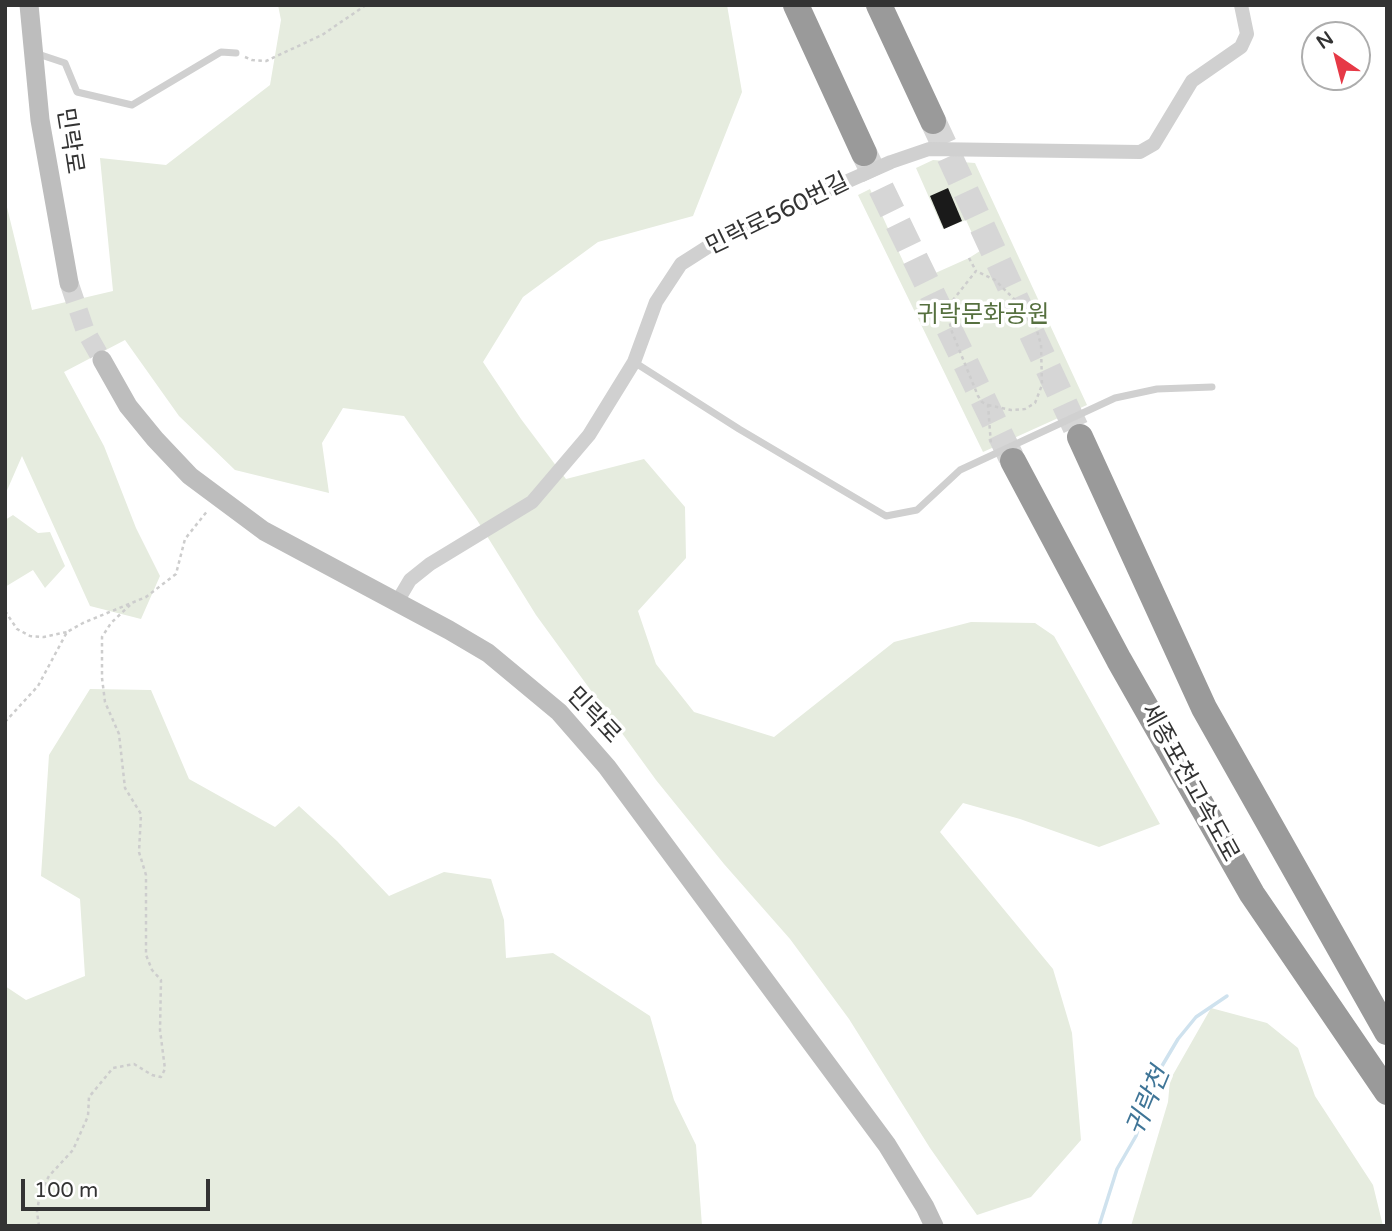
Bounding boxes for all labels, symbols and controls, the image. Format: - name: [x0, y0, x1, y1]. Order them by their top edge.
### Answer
- north arrow: [1301, 21, 1371, 91]
- text: N: [1313, 27, 1338, 54]
- street label: 민락로: [50, 106, 88, 176]
- street label: 민락로560번길: [702, 168, 854, 262]
- park label: 귀락문화공원: [917, 302, 1049, 330]
- street label: 민락로: [560, 682, 626, 750]
- street label: 세종포천고속도로: [1134, 699, 1244, 867]
- water label: 귀락천: [1121, 1063, 1177, 1141]
- scale bar: [24, 1164, 214, 1208]
- text: 100 m: [34, 1178, 98, 1203]

